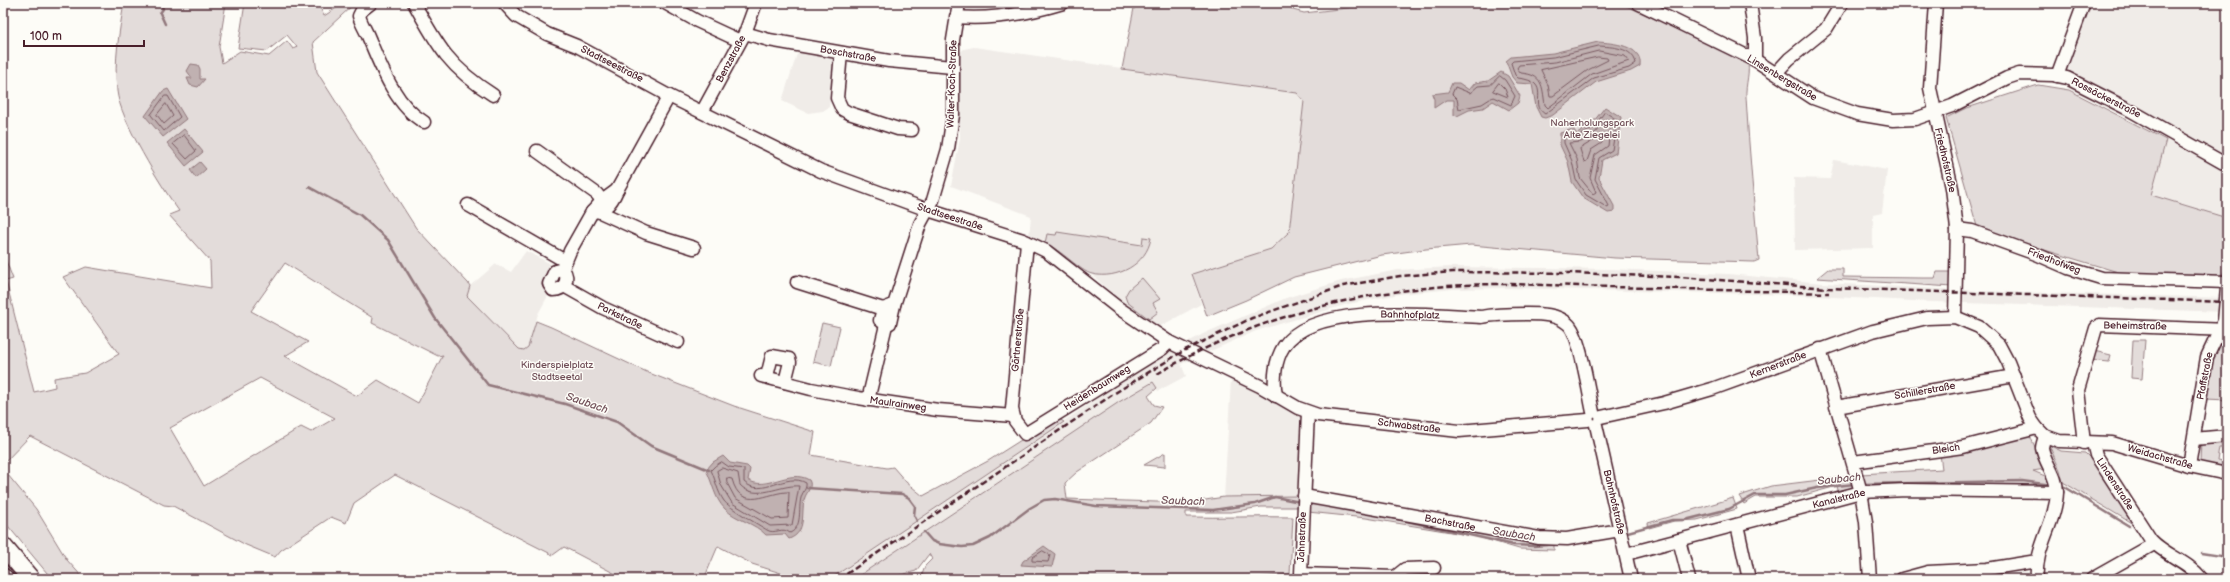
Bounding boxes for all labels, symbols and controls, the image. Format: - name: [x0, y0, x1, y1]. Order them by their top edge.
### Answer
- scale bar: [24, 22, 144, 48]
- text: 100 m: [30, 29, 62, 44]
- street label: Benzstraße: [714, 33, 748, 85]
- street label: Walter-Koch-Straße: [944, 40, 960, 128]
- street label: Stadtseestraße: [579, 43, 645, 85]
- street label: Boschstraße: [819, 43, 877, 65]
- street label: Linsenbergstraße: [1745, 52, 1819, 104]
- street label: Rossäckerstraße: [2069, 75, 2143, 121]
- park label: Naherholungspark Alte Ziegelei: [1550, 117, 1634, 141]
- street label: Friedhofstraße: [1932, 126, 1958, 194]
- street label: Stadtseestraße: [916, 201, 985, 233]
- street label: Friedhofweg: [2026, 245, 2083, 277]
- street label: Parkstraße: [595, 300, 645, 332]
- street label: Gärtnerstraße: [1009, 308, 1027, 372]
- street label: Bahnhofplatz: [1380, 308, 1440, 322]
- street label: Beheimstraße: [2103, 319, 2167, 333]
- street label: Kernerstraße: [1748, 349, 1808, 381]
- street label: Pfaffstraße: [2194, 351, 2216, 401]
- park label: Kinderspielplatz Stadtseetal: [521, 359, 593, 383]
- street label: Heidenbaumweg: [1061, 363, 1133, 413]
- street label: Schillerstraße: [1894, 380, 1957, 402]
- water label: Saubach: [564, 390, 610, 416]
- street label: Maulrainweg: [869, 394, 927, 414]
- street label: Schwabstraße: [1377, 416, 1441, 436]
- street label: Bleich: [1931, 441, 1961, 457]
- street label: Weidachstraße: [2126, 442, 2194, 472]
- street label: Lindenstraße: [2094, 456, 2136, 512]
- street label: Bahnhofstraße: [1601, 468, 1627, 536]
- water label: Saubach: [1817, 470, 1861, 488]
- street label: Kanalstraße: [1811, 487, 1867, 511]
- water label: Saubach: [1161, 494, 1205, 508]
- street label: Jahnstraße: [1295, 512, 1309, 562]
- street label: Bachstraße: [1423, 512, 1477, 534]
- water label: Saubach: [1491, 524, 1537, 544]

